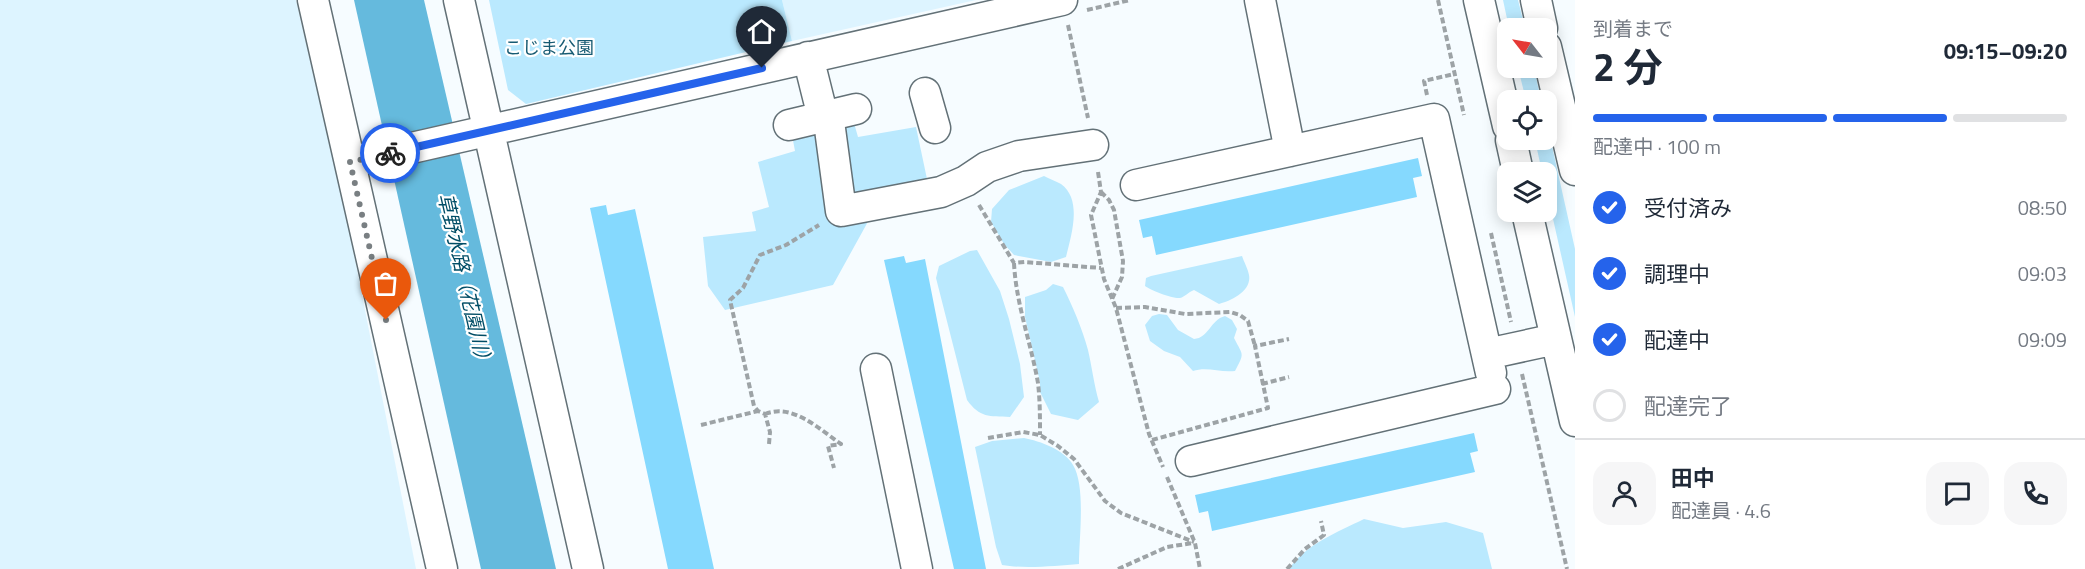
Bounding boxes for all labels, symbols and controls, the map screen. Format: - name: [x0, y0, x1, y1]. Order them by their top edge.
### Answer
- pin: [736, 6, 787, 68]
- text: 到着まで: [1593, 13, 1673, 44]
- icon: home: [745, 15, 778, 48]
- north arrow: [1497, 18, 1557, 78]
- map controls: [1497, 18, 1557, 222]
- park label: こじま公園: [504, 34, 594, 61]
- text: 09:15–09:20: [1944, 34, 2067, 68]
- text: 2 分: [1593, 37, 1662, 96]
- button: locate: [1497, 90, 1557, 150]
- courier: [360, 123, 420, 183]
- text: 配達中 · 100 m: [1593, 131, 1721, 162]
- icon: bike: [374, 137, 407, 170]
- button: layers: [1497, 162, 1557, 222]
- water label: 草野水路（花園川）: [430, 190, 501, 372]
- icon: check: [1593, 191, 1626, 224]
- text: 受付済み: [1644, 191, 1732, 225]
- text: 08:50: [2018, 192, 2067, 223]
- icon: check: [1593, 257, 1626, 290]
- text: 調理中: [1644, 257, 1710, 291]
- pin: [360, 258, 411, 320]
- text: 09:03: [2018, 258, 2067, 289]
- icon: bag: [369, 267, 402, 300]
- icon: check: [1593, 323, 1626, 356]
- text: 配達中: [1644, 323, 1710, 357]
- text: 09:09: [2018, 324, 2067, 355]
- text: 配達完了: [1644, 389, 1732, 423]
- text: 田中: [1671, 461, 1715, 495]
- button: person: [1593, 462, 1656, 525]
- button: chat: [1926, 462, 1989, 525]
- button: phone: [2004, 462, 2067, 525]
- text: 配達員 · 4.6: [1671, 495, 1771, 526]

